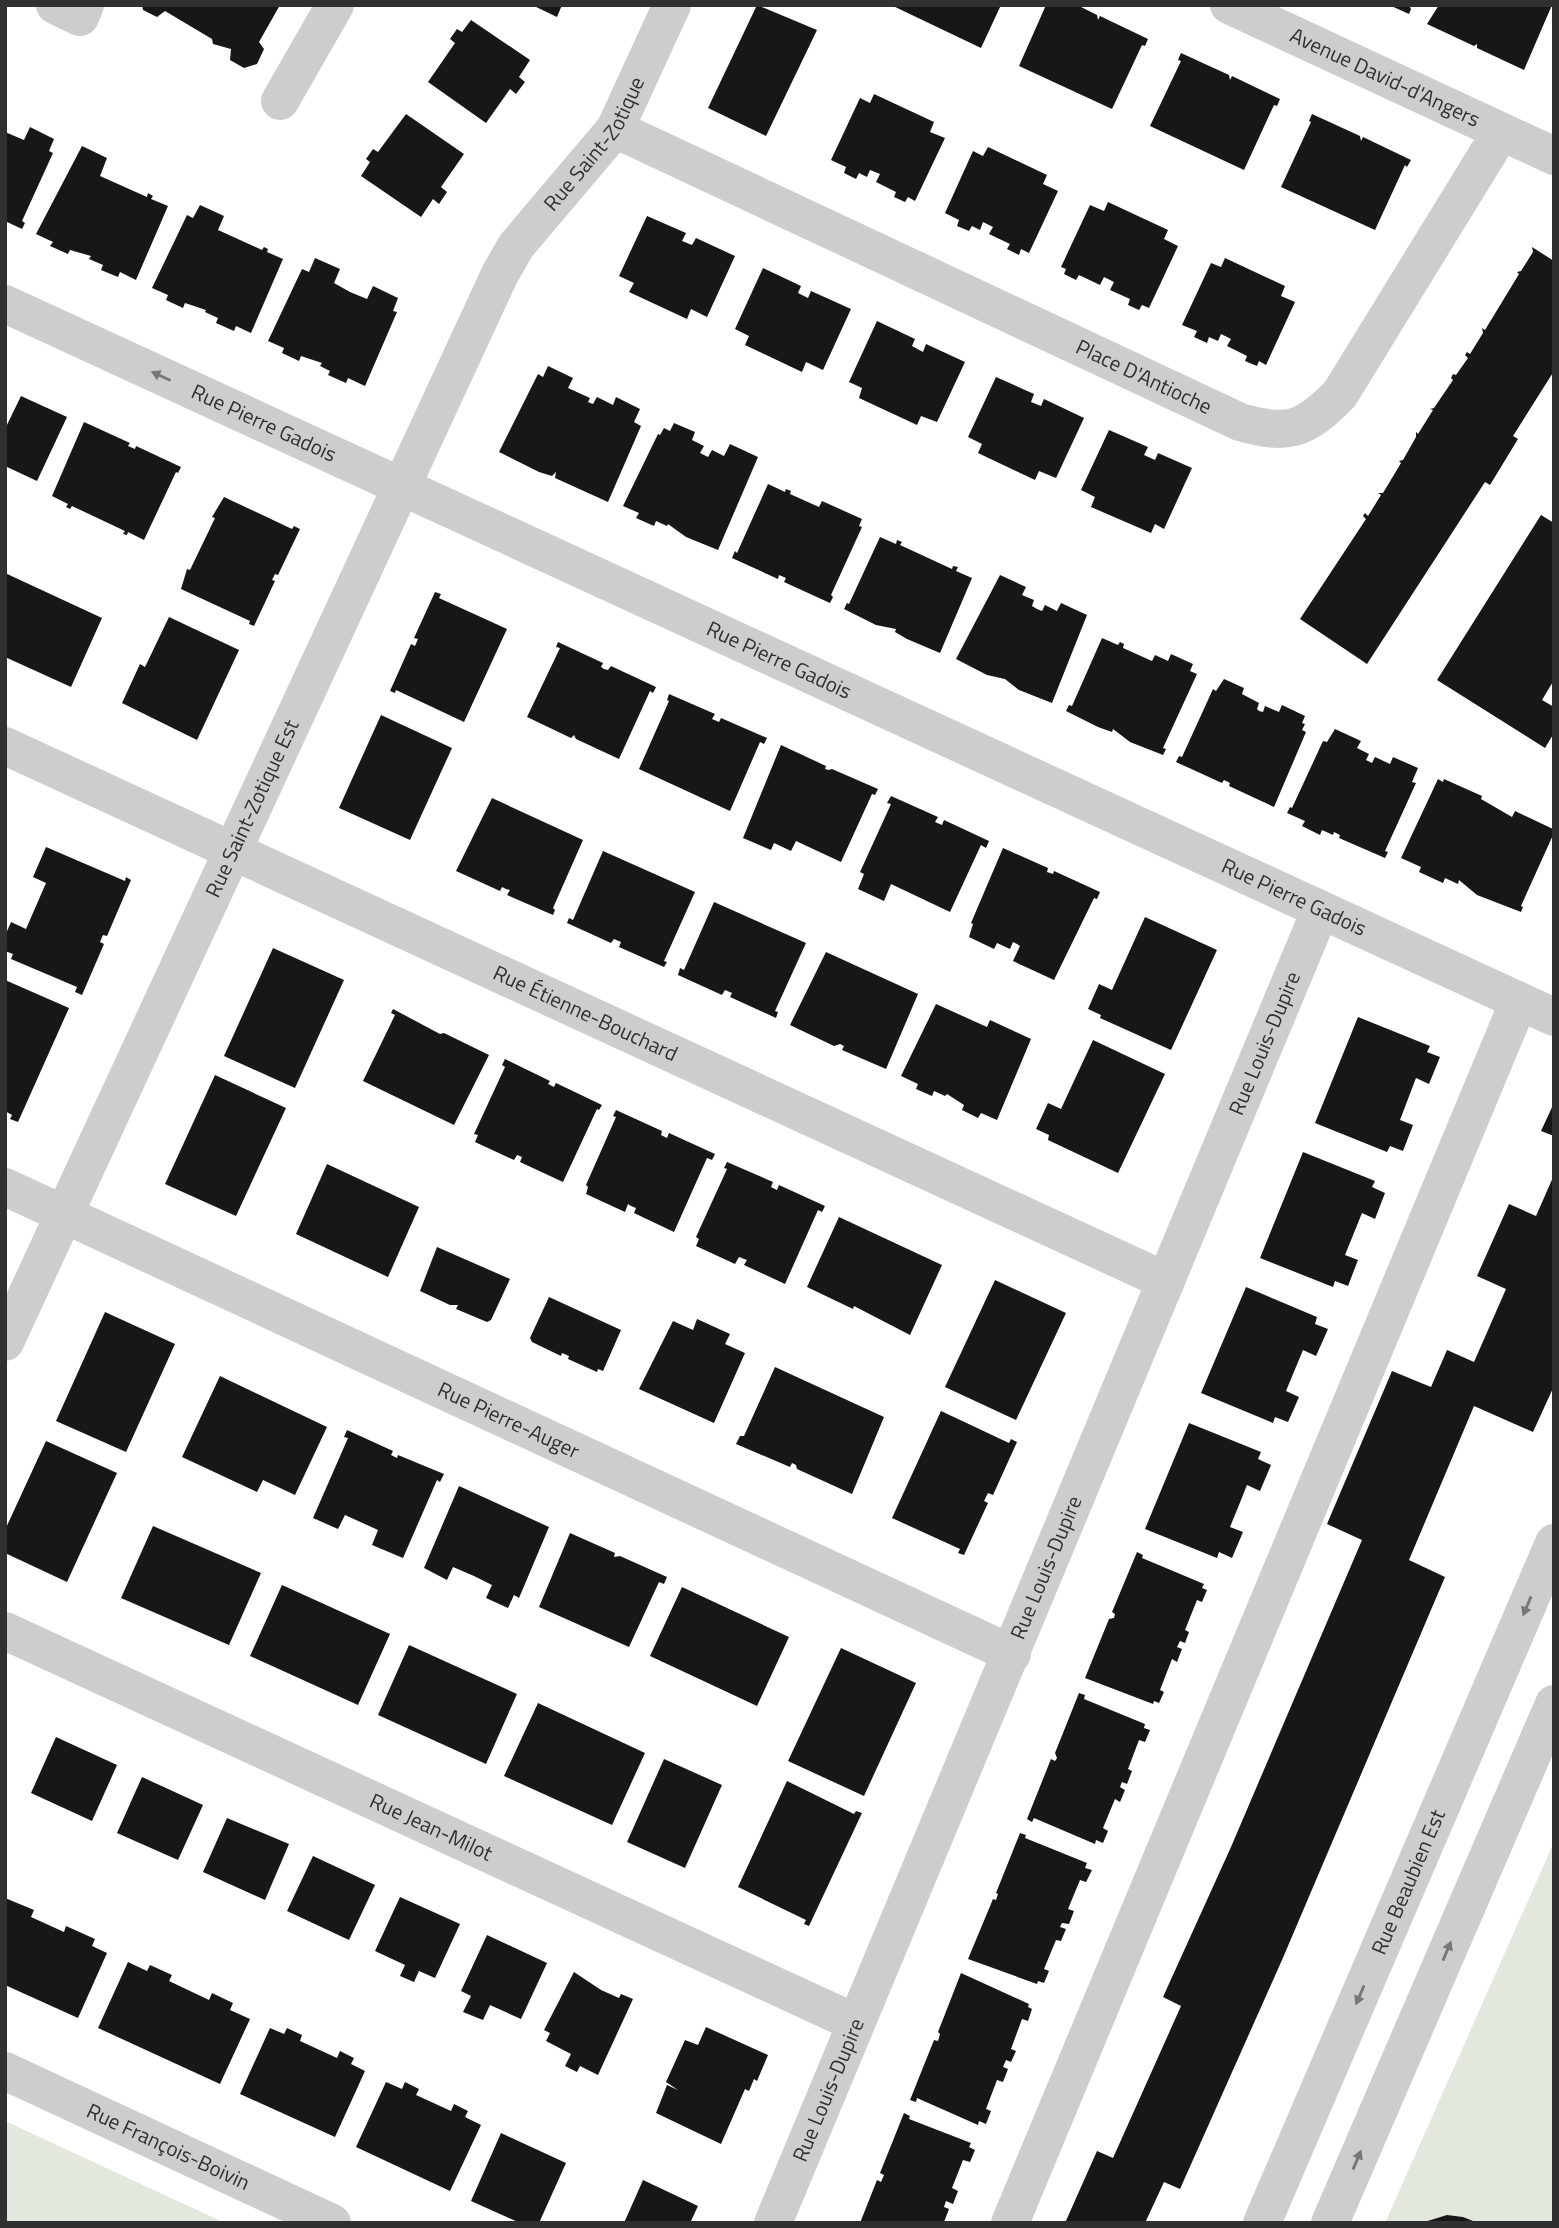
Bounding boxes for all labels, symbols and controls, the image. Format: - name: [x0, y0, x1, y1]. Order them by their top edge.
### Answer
- street label: Avenue David-d'Angers: [1285, 19, 1486, 135]
- street label: Rue Saint-Zotique: [535, 71, 652, 218]
- street label: Place D'Antioche: [1071, 330, 1218, 422]
- one-way arrow: [151, 370, 171, 381]
- street label: Rue Pierre Gadois: [187, 375, 342, 470]
- street label: Rue Pierre Gadois: [702, 612, 857, 707]
- street label: Rue Saint-Zotique Est: [196, 713, 307, 902]
- street label: Rue Pierre Gadois: [1217, 849, 1372, 944]
- street label: Rue Étienne-Bouchard: [488, 956, 683, 1069]
- street label: Rue Louis-Dupire: [1220, 966, 1308, 1120]
- street label: Rue Pierre-Auger: [433, 1373, 585, 1466]
- street label: Rue Louis-Dupire: [1001, 1491, 1089, 1644]
- one-way arrow: [1521, 1595, 1532, 1616]
- street label: Rue Jean-Milot: [365, 1784, 499, 1869]
- street label: Rue Beaubien Est: [1362, 1803, 1453, 1959]
- one-way arrow: [1442, 1940, 1453, 1961]
- one-way arrow: [1354, 1985, 1366, 2005]
- street label: Rue Louis-Dupire: [783, 2013, 872, 2166]
- street label: Rue François-Boivin: [82, 2094, 256, 2198]
- one-way arrow: [1352, 2149, 1363, 2170]

